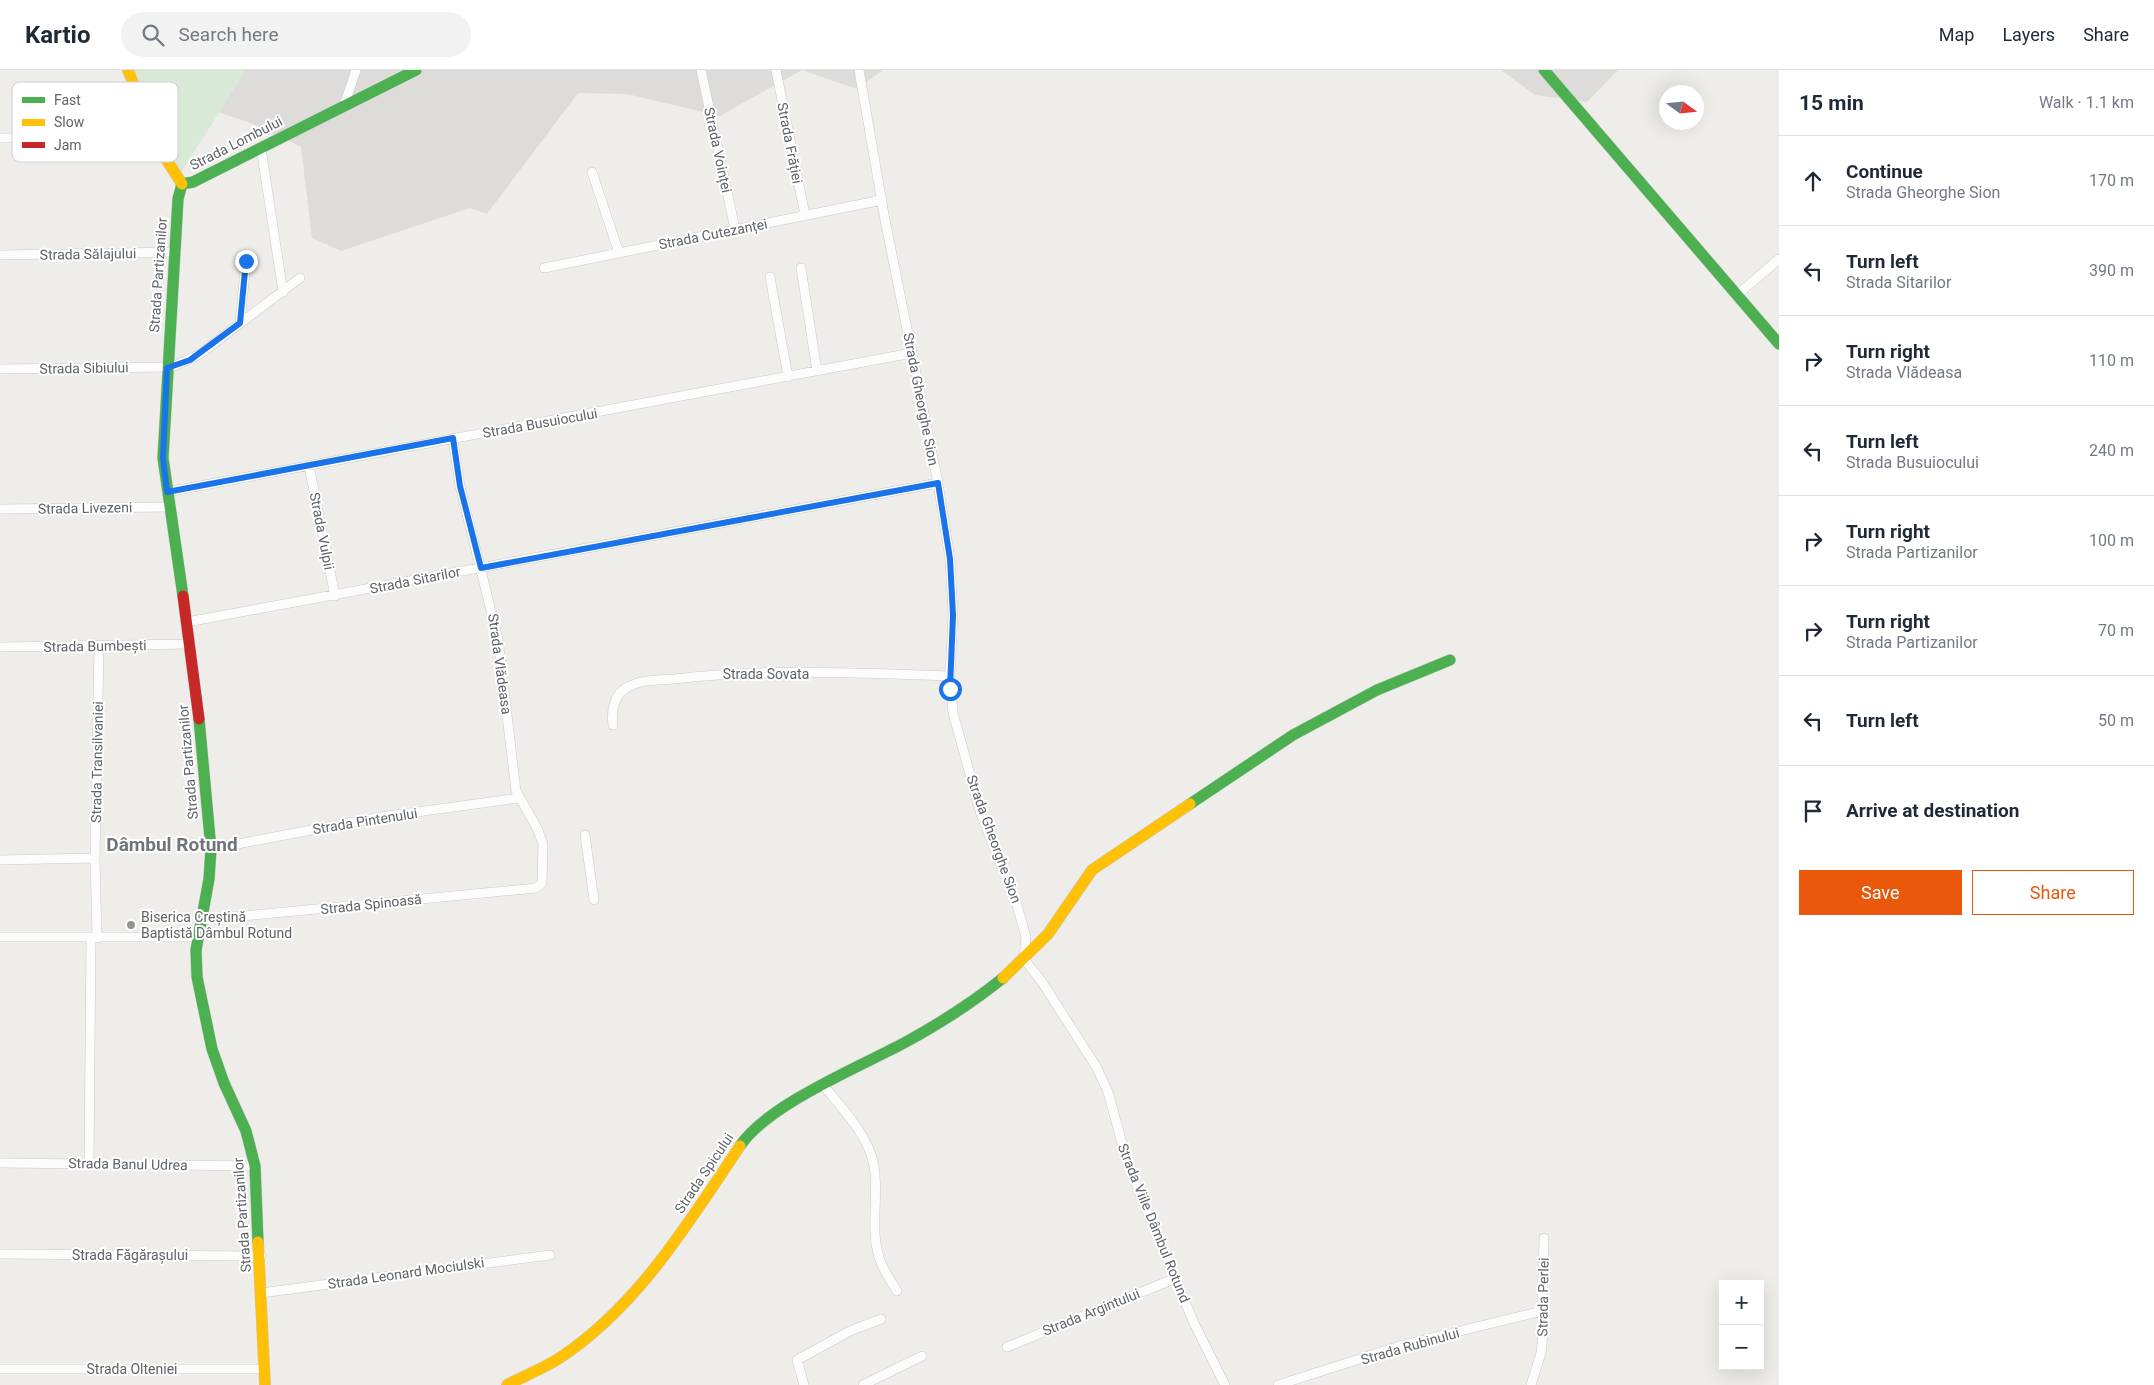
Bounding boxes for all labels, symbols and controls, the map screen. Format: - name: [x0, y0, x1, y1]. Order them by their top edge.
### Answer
- search box: [121, 12, 471, 57]
- text: Kartio: [25, 21, 91, 49]
- icon: search: [139, 21, 167, 49]
- text: Search here: [179, 23, 278, 46]
- text: Map: [1939, 24, 1974, 45]
- text: Layers: [2002, 24, 2055, 45]
- text: Share: [2083, 24, 2129, 45]
- legend: [12, 82, 178, 162]
- north arrow: [1659, 85, 1704, 130]
- text: 15 min: [1799, 91, 1864, 115]
- text: Fast: [54, 92, 81, 108]
- text: Walk · 1.1 km: [2039, 93, 2134, 112]
- street label: Strada Frăției: [773, 101, 806, 185]
- street label: Strada Voinței: [700, 106, 735, 194]
- street label: Strada Lombului: [187, 113, 285, 173]
- text: Slow: [54, 114, 85, 130]
- text: Jam: [54, 137, 82, 153]
- text: Continue: [1846, 160, 1923, 183]
- icon: ahead: [1799, 167, 1827, 195]
- text: 170 m: [2089, 171, 2134, 190]
- text: Strada Gheorghe Sion: [1846, 183, 2000, 202]
- street label: Strada Cutezanței: [657, 216, 769, 253]
- street label: Strada Partizanilor: [146, 217, 170, 333]
- street label: Strada Sălajului: [40, 245, 136, 263]
- route end: [235, 250, 258, 273]
- text: Turn left: [1846, 250, 1919, 273]
- icon: left: [1799, 257, 1827, 285]
- text: 390 m: [2089, 261, 2134, 280]
- text: Strada Sitarilor: [1846, 273, 1951, 292]
- street label: Strada Gheorghe Sion: [900, 331, 942, 467]
- text: Turn right: [1846, 340, 1930, 363]
- icon: right: [1799, 347, 1827, 375]
- text: 110 m: [2089, 351, 2134, 370]
- street label: Strada Sibiului: [39, 359, 129, 377]
- text: Strada Vlădeasa: [1846, 363, 1962, 382]
- street label: Strada Busuiocului: [481, 405, 599, 441]
- text: Turn left: [1846, 430, 1919, 453]
- icon: left: [1799, 437, 1827, 465]
- text: 240 m: [2089, 441, 2134, 460]
- text: Strada Busuiocului: [1846, 453, 1979, 472]
- street label: Strada Vulpii: [307, 491, 337, 571]
- street label: Strada Livezeni: [38, 499, 132, 517]
- text: Turn right: [1846, 520, 1930, 543]
- icon: right: [1799, 527, 1827, 555]
- text: 100 m: [2089, 531, 2134, 550]
- text: Strada Partizanilor: [1846, 543, 1978, 562]
- street label: Strada Sitarilor: [368, 563, 462, 597]
- text: Turn right: [1846, 610, 1930, 633]
- street label: Strada Vlădeasa: [485, 613, 515, 715]
- icon: right: [1799, 617, 1827, 645]
- text: 70 m: [2098, 621, 2134, 640]
- text: Strada Partizanilor: [1846, 633, 1978, 652]
- street label: Strada Bumbești: [43, 637, 147, 656]
- street label: Strada Sovata: [723, 666, 809, 682]
- route start: [939, 678, 962, 701]
- street label: Strada Transilvaniei: [88, 701, 106, 823]
- street label: Strada Partizanilor: [175, 704, 201, 820]
- icon: left: [1799, 707, 1827, 735]
- text: Turn left: [1846, 709, 1919, 732]
- text: 50 m: [2098, 711, 2134, 730]
- street label: Strada Gheorghe Sion: [963, 773, 1025, 905]
- icon: arrive: [1799, 797, 1827, 825]
- text: Arrive at destination: [1846, 799, 2019, 822]
- street label: Strada Pintenului: [311, 805, 419, 837]
- district label: Dâmbul Rotund: [106, 833, 238, 856]
- button: Save: [1799, 870, 1962, 915]
- button: Share: [1972, 870, 2134, 915]
- street label: Strada Spinoasă: [320, 891, 422, 917]
- place label: Biserica Creștină Baptistă Dâmbul Rotund: [141, 909, 292, 941]
- marker: Biserica Creștină Baptistă Dâmbul Rotund: [125, 919, 137, 931]
- street label: Strada Spicului: [671, 1130, 737, 1216]
- street label: Strada Viile Dâmbul Rotund: [1115, 1141, 1193, 1305]
- street label: Strada Banul Udrea: [68, 1155, 188, 1173]
- street label: Strada Partizanilor: [230, 1157, 254, 1273]
- street label: Strada Făgărașului: [72, 1247, 188, 1264]
- street label: Strada Leonard Mociulski: [327, 1254, 485, 1292]
- street label: Strada Perlei: [1534, 1257, 1552, 1337]
- map controls: [1719, 1280, 1764, 1370]
- button: +: [1719, 1280, 1764, 1325]
- street label: Strada Argintului: [1040, 1285, 1142, 1339]
- street label: Strada Rubinului: [1359, 1324, 1461, 1368]
- button: −: [1719, 1325, 1764, 1370]
- street label: Strada Olteniei: [87, 1361, 177, 1377]

